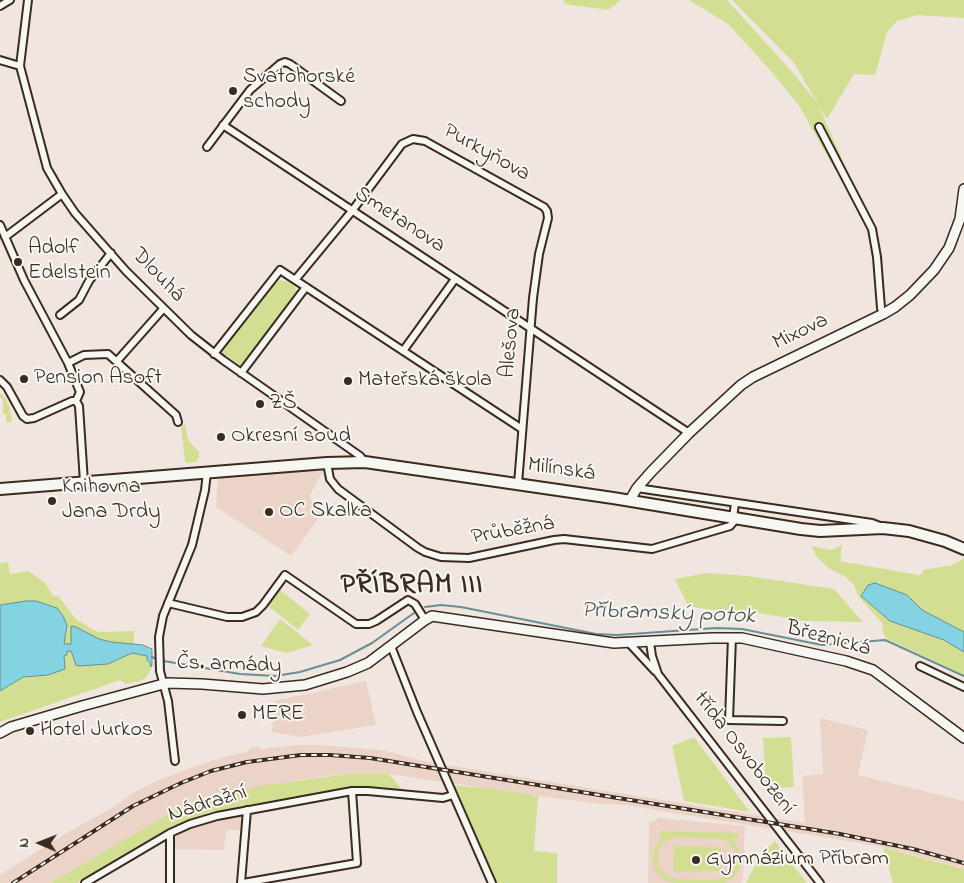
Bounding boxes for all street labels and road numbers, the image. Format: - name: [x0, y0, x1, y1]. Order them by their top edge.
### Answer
- street label: Purkyňova: [438, 119, 534, 189]
- street label: Smetanova: [349, 182, 449, 260]
- street label: Dlouhá: [125, 243, 189, 309]
- street label: Alešova: [496, 307, 528, 379]
- street label: Mixova: [769, 308, 833, 358]
- street label: Milínská: [526, 453, 596, 489]
- street label: Průběžná: [470, 512, 556, 552]
- street label: Březnická: [783, 616, 873, 664]
- street label: Čs. armády: [176, 651, 282, 681]
- street label: třída Osvobození: [686, 687, 800, 821]
- street label: Nádražní: [165, 781, 251, 829]

